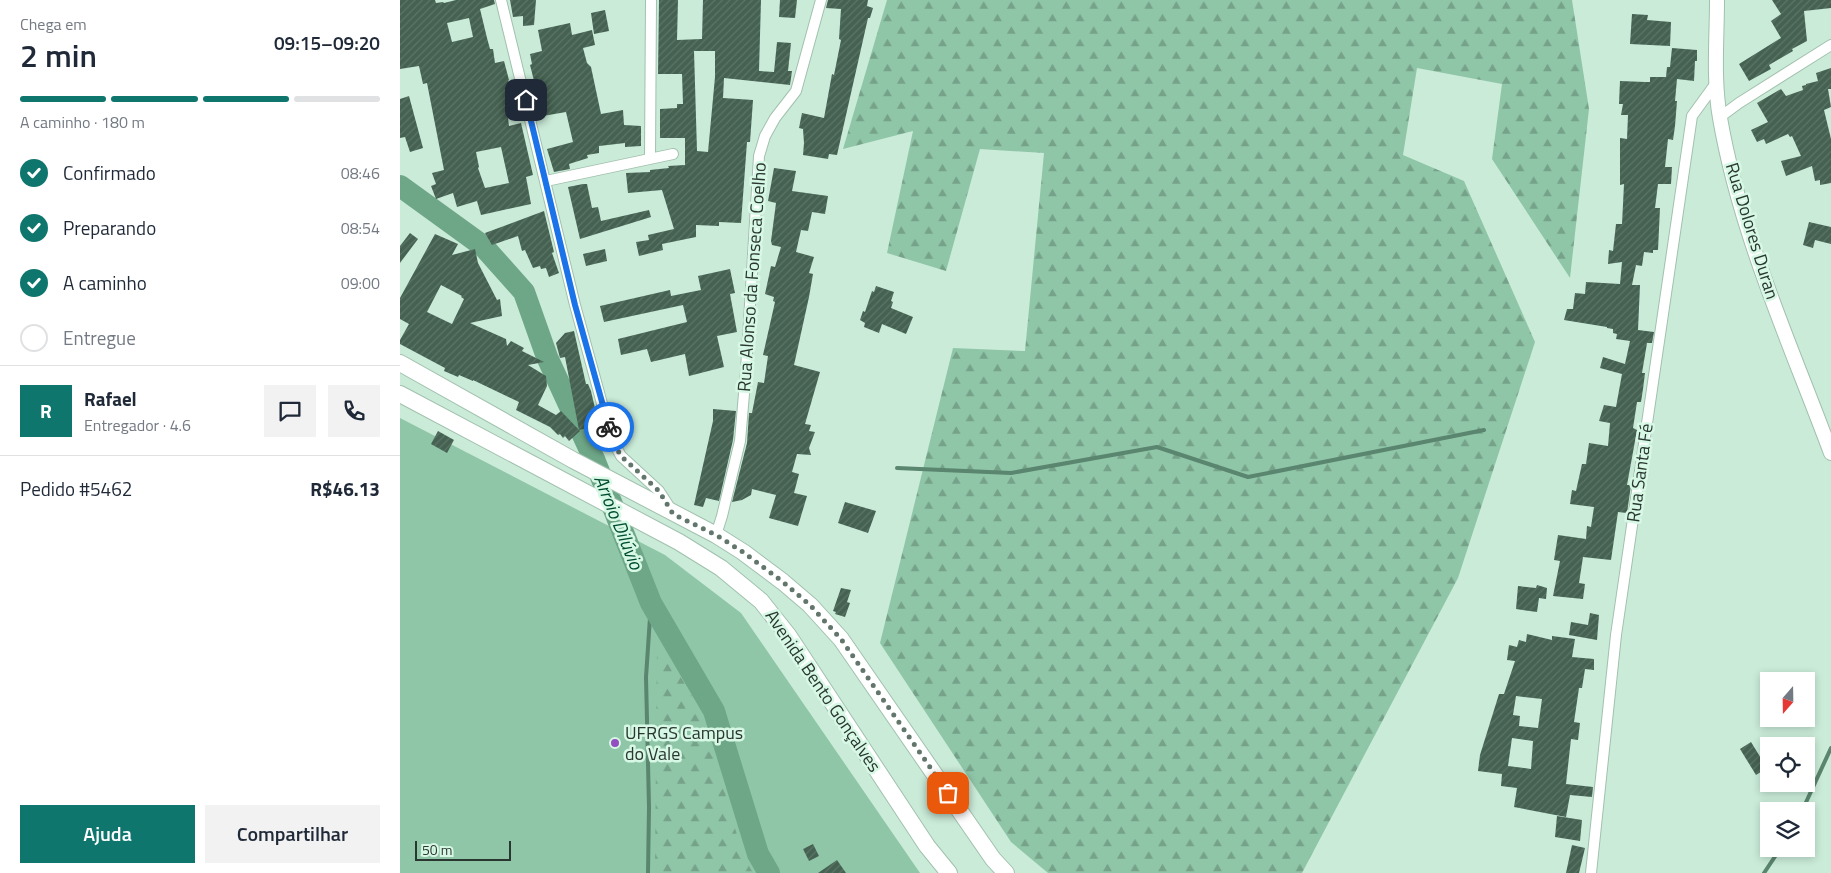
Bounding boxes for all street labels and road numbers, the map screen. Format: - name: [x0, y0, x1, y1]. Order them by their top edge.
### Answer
- street label: Rua Dolores Duran: [1719, 159, 1786, 303]
- street label: Rua Alonso da Fonseca Coelho: [730, 161, 773, 393]
- street label: Rua Santa Fé: [1619, 422, 1660, 524]
- street label: Avenida Bento Gonçalves: [759, 604, 888, 777]

